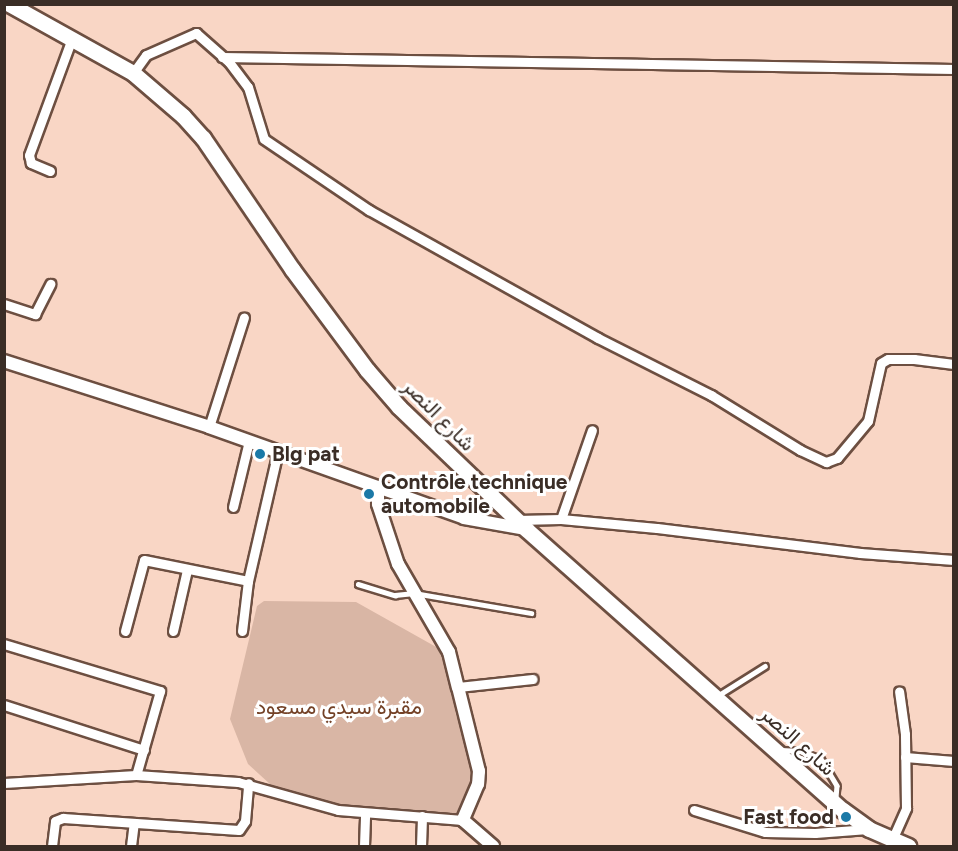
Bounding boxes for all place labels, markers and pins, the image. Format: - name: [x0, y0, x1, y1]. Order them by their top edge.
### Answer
- place label: Blg pat: [272, 441, 340, 467]
- marker: Blg pat: [253, 447, 267, 461]
- place label: Contrôle technique automobile: [381, 469, 568, 519]
- marker: Contrôle technique automobile: [362, 487, 376, 501]
- place label: Fast food: [743, 804, 834, 830]
- marker: Fast food: [839, 810, 853, 824]

